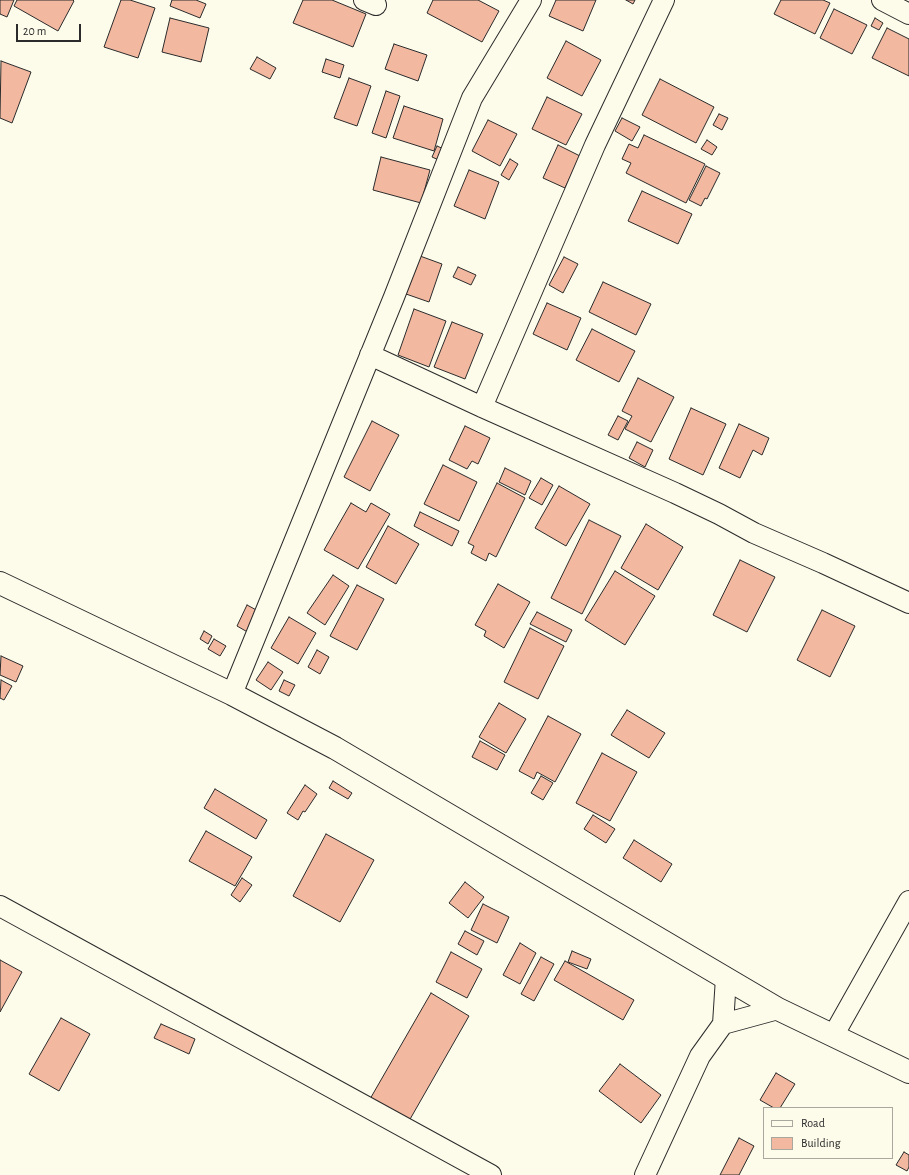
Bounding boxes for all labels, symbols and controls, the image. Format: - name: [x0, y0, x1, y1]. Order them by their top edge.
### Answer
- scale bar: [18, 16, 83, 42]
- text: 20 m: [23, 25, 46, 37]
- legend: [763, 1107, 893, 1159]
- text: Road: [801, 1117, 825, 1129]
- text: Building: [801, 1137, 841, 1149]

